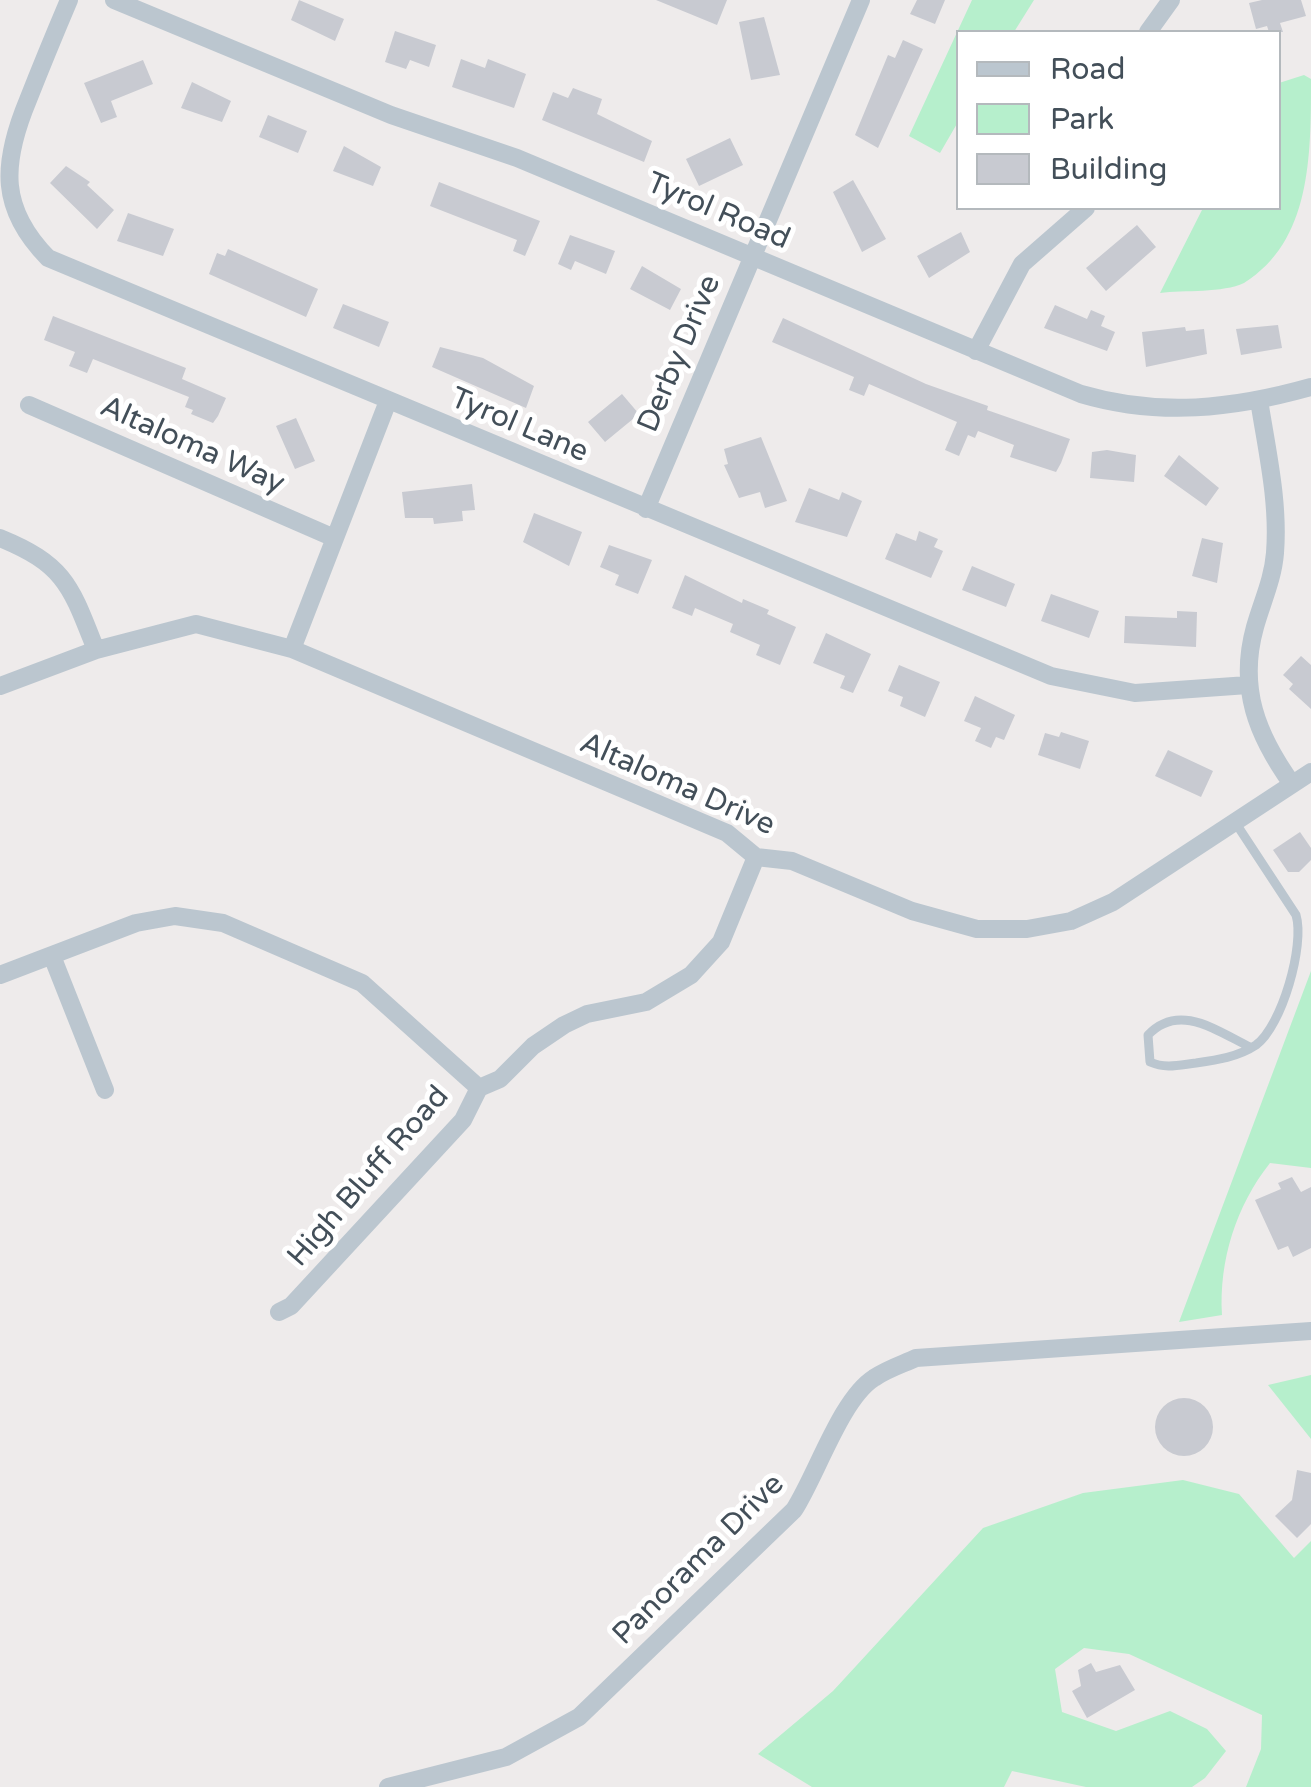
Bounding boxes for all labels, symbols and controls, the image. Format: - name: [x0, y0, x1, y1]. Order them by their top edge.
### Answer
- legend: [956, 30, 1281, 210]
- text: Road: [1050, 51, 1125, 88]
- text: Park: [1050, 101, 1114, 138]
- text: Building: [1050, 151, 1167, 188]
- street label: Tyrol Road: [641, 166, 795, 258]
- street label: Derby Drive: [631, 270, 729, 438]
- street label: Tyrol Lane: [445, 381, 593, 471]
- street label: Altaloma Way: [94, 389, 290, 503]
- street label: Altaloma Drive: [574, 726, 780, 844]
- street label: High Bluff Road: [281, 1079, 457, 1275]
- street label: Panorama Drive: [606, 1467, 792, 1653]

